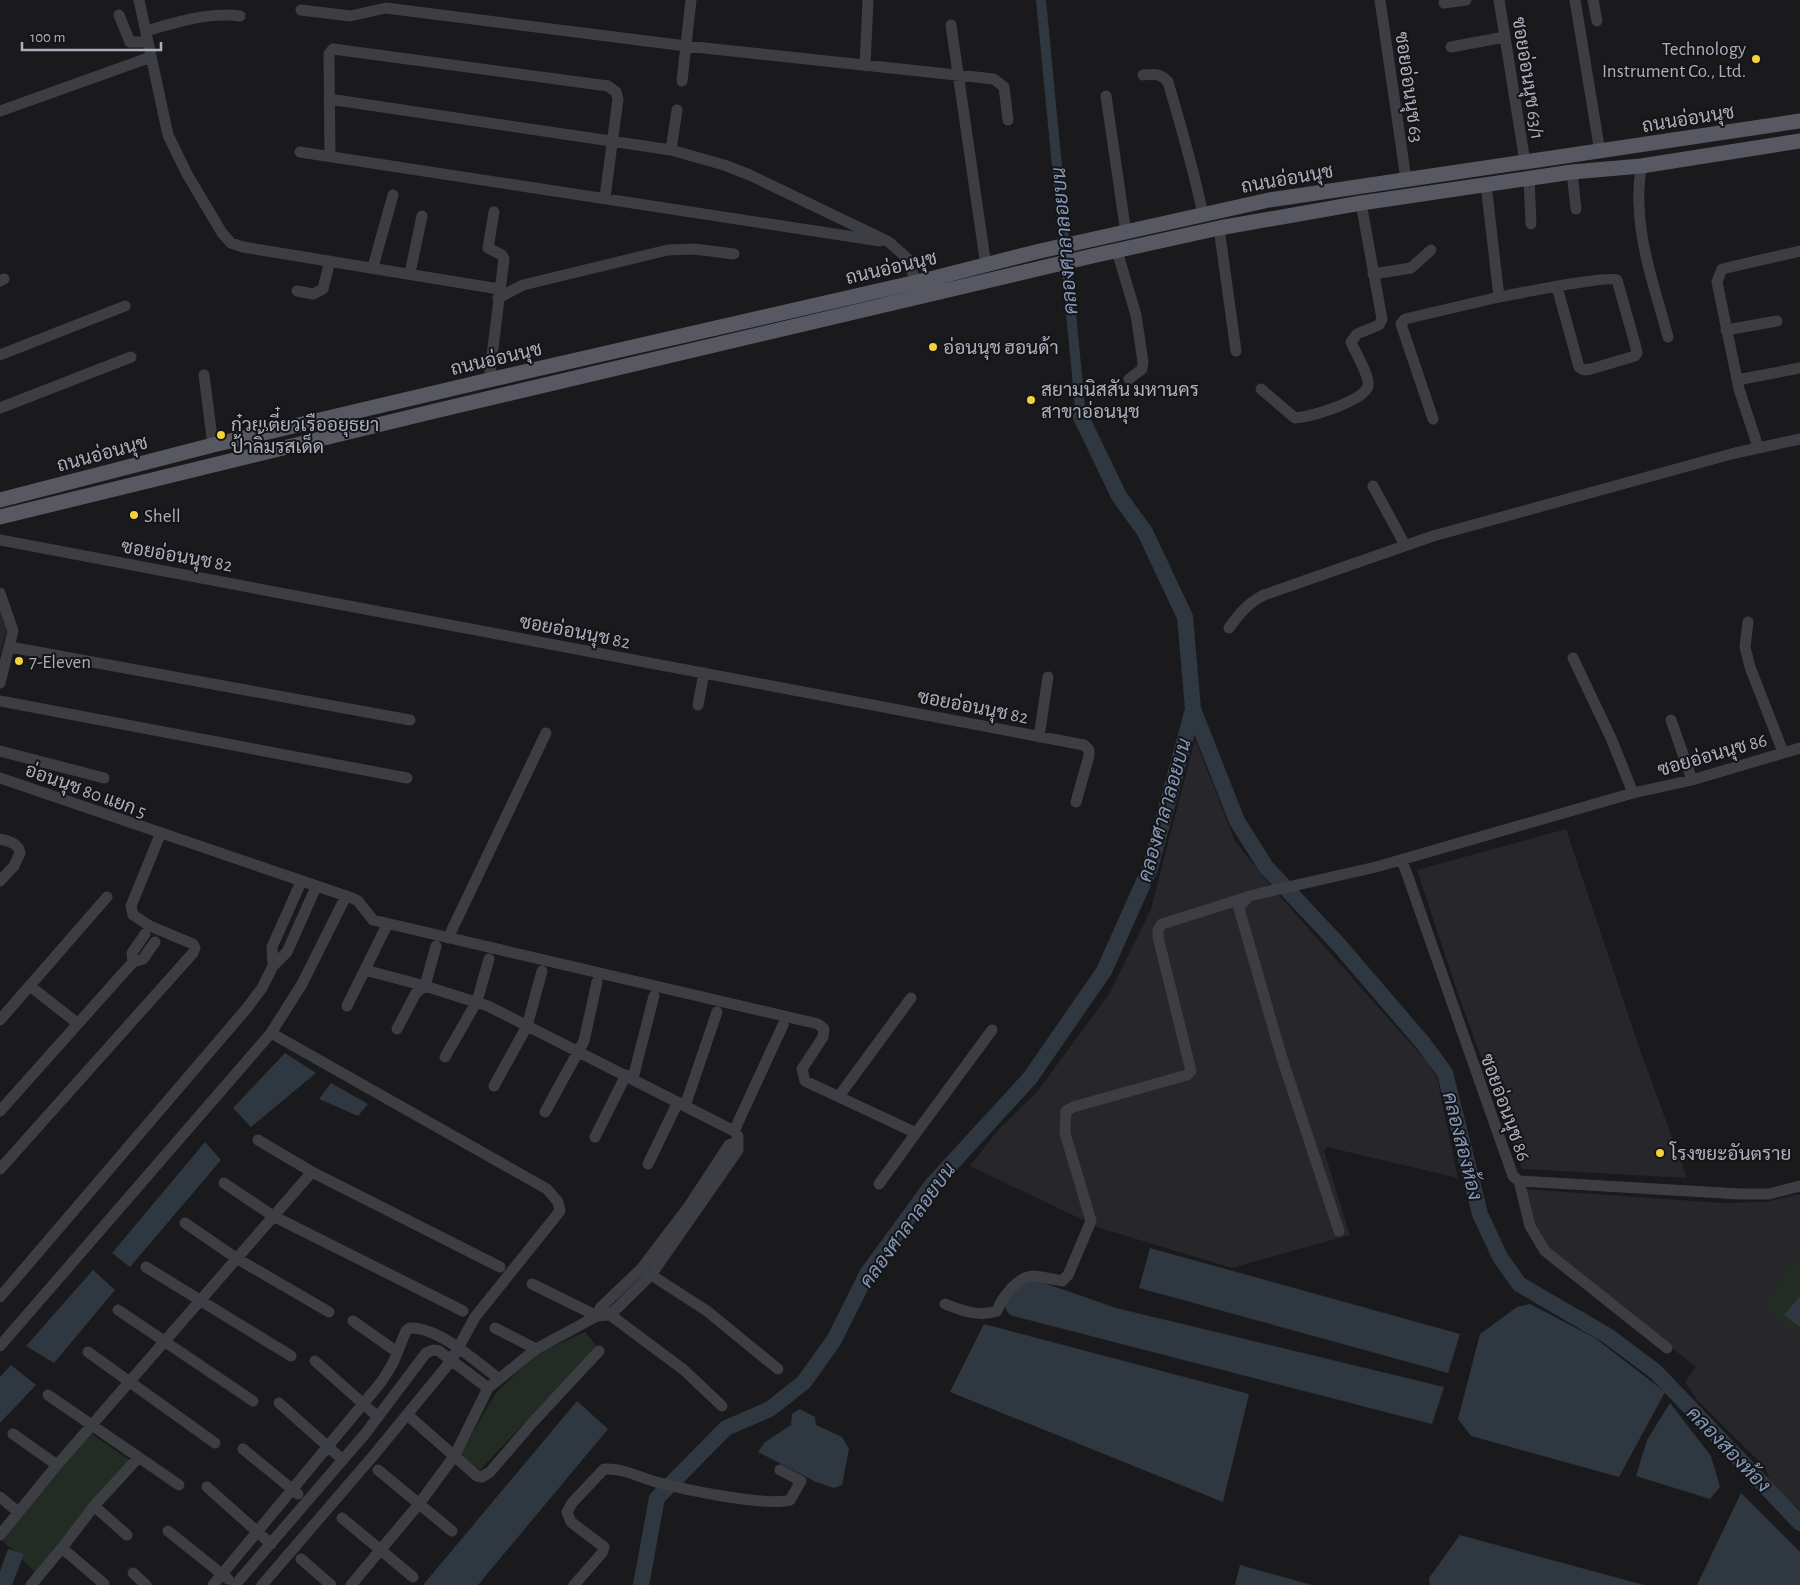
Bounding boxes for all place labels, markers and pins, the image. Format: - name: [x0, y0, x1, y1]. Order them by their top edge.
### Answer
- place label: Technology Instrument Co., Ltd.: [1602, 40, 1746, 81]
- marker: Technology Instrument Co., Ltd.: [1750, 53, 1762, 65]
- place label: อ่อนนุช ฮอนด้า: [943, 336, 1059, 360]
- marker: อ่อนนุช ฮอนด้า: [927, 341, 939, 353]
- place label: สยามนิสสัน มหานคร สาขาอ่อนนุช: [1041, 379, 1199, 424]
- marker: สยามนิสสัน มหานคร สาขาอ่อนนุช: [1025, 394, 1037, 406]
- place label: ก๋วยเตี๋ยวเรืออยุธยา ป้าลิ้มรสเด็ด: [231, 406, 379, 457]
- marker: ก๋วยเตี๋ยวเรืออยุธยา ป้าลิ้มรสเด็ด: [215, 429, 227, 441]
- place label: Shell: [144, 507, 181, 526]
- marker: Shell: [128, 509, 140, 521]
- place label: 7-Eleven: [29, 653, 91, 672]
- marker: 7-Eleven: [13, 655, 25, 667]
- place label: โรงขยะอันตราย: [1669, 1141, 1791, 1164]
- marker: โรงขยะอันตราย: [1654, 1147, 1666, 1159]

